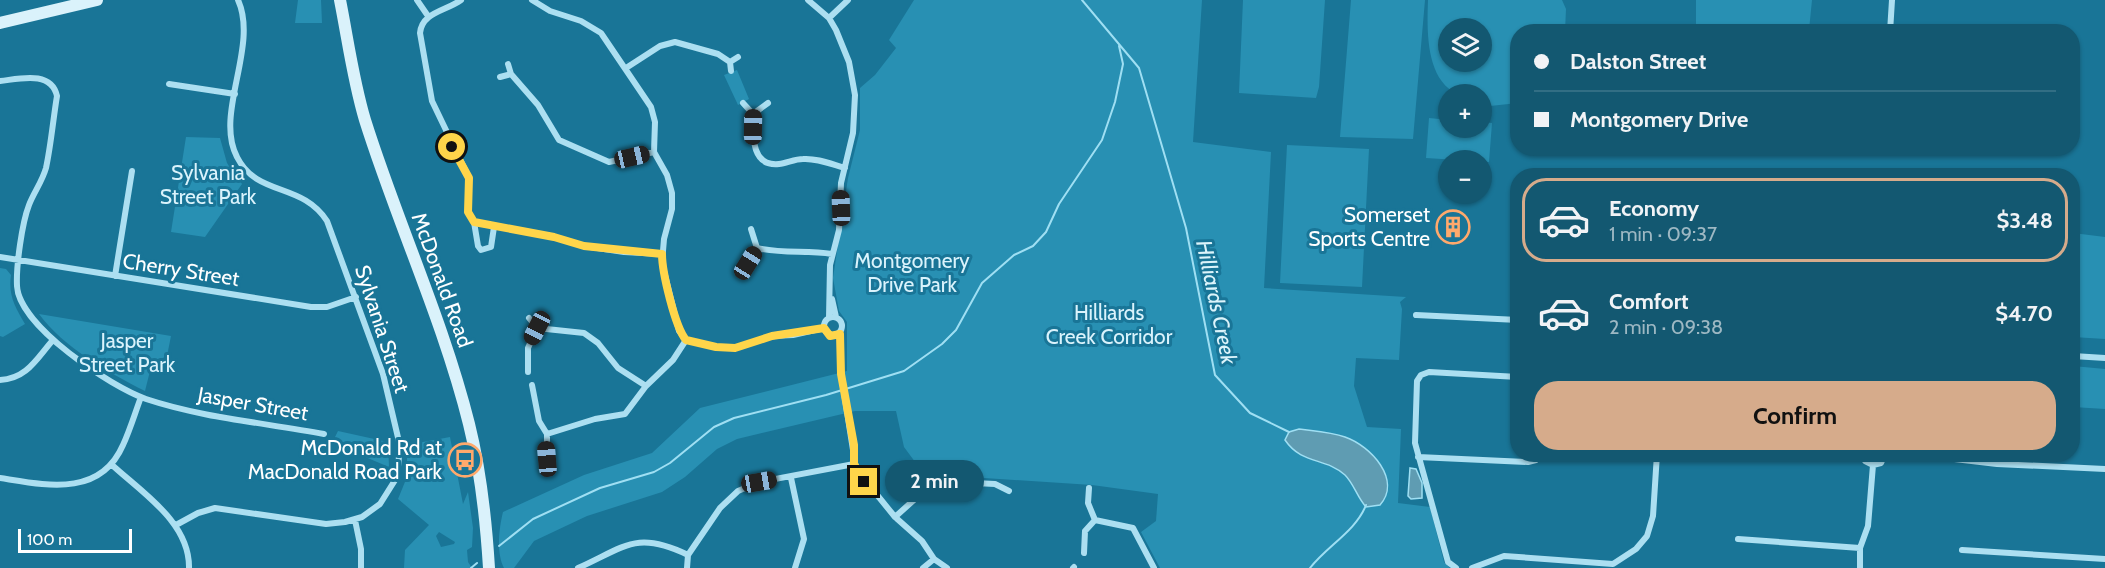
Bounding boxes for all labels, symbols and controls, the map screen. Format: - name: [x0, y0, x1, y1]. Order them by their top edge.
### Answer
- map controls: [1438, 18, 1492, 204]
- button: layers: [1438, 18, 1492, 72]
- text: Dalston Street: [1570, 48, 1706, 75]
- button: +: [1438, 84, 1492, 138]
- text: Montgomery Drive: [1570, 106, 1748, 133]
- car: [744, 109, 762, 145]
- route start: [438, 133, 465, 160]
- car: [612, 144, 652, 170]
- button: −: [1438, 150, 1492, 204]
- park label: Sylvania Street Park: [160, 160, 257, 209]
- car: [831, 190, 851, 226]
- icon: car: [1537, 193, 1591, 247]
- text: Economy: [1609, 195, 1699, 222]
- place label: Somerset Sports Centre: [1308, 202, 1430, 251]
- text: $3.48: [1997, 207, 2053, 234]
- street label: McDonald Road: [407, 209, 478, 351]
- building icon: Somerset Sports Centre: [1435, 209, 1471, 245]
- text: 1 min · 09:37: [1609, 222, 1717, 246]
- water label: Hilliards Creek: [1190, 238, 1243, 367]
- car: [731, 243, 765, 283]
- street label: Cherry Street: [121, 248, 241, 291]
- park label: Montgomery Drive Park: [854, 248, 970, 297]
- street label: Sylvania Street: [350, 262, 415, 396]
- icon: car: [1537, 286, 1591, 340]
- text: Comfort: [1609, 288, 1688, 315]
- park label: Hilliards Creek Corridor: [1046, 300, 1173, 349]
- text: $4.70: [1995, 300, 2053, 327]
- car: [521, 308, 553, 348]
- text: 2 min · 09:38: [1609, 315, 1723, 339]
- park label: Jasper Street Park: [79, 328, 176, 377]
- street label: Jasper Street: [195, 381, 310, 426]
- button: Confirm: [1534, 381, 2056, 450]
- place label: McDonald Rd at MacDonald Road Park: [248, 435, 443, 484]
- car: [536, 440, 558, 478]
- bus stop icon: McDonald Rd at MacDonald Road Park: [447, 442, 483, 478]
- callout: 2 min: [885, 461, 984, 503]
- route end: [850, 468, 877, 495]
- text: 2 min: [910, 469, 959, 493]
- car: [740, 470, 778, 494]
- scale bar: [18, 526, 132, 554]
- text: 100 m: [27, 530, 72, 549]

